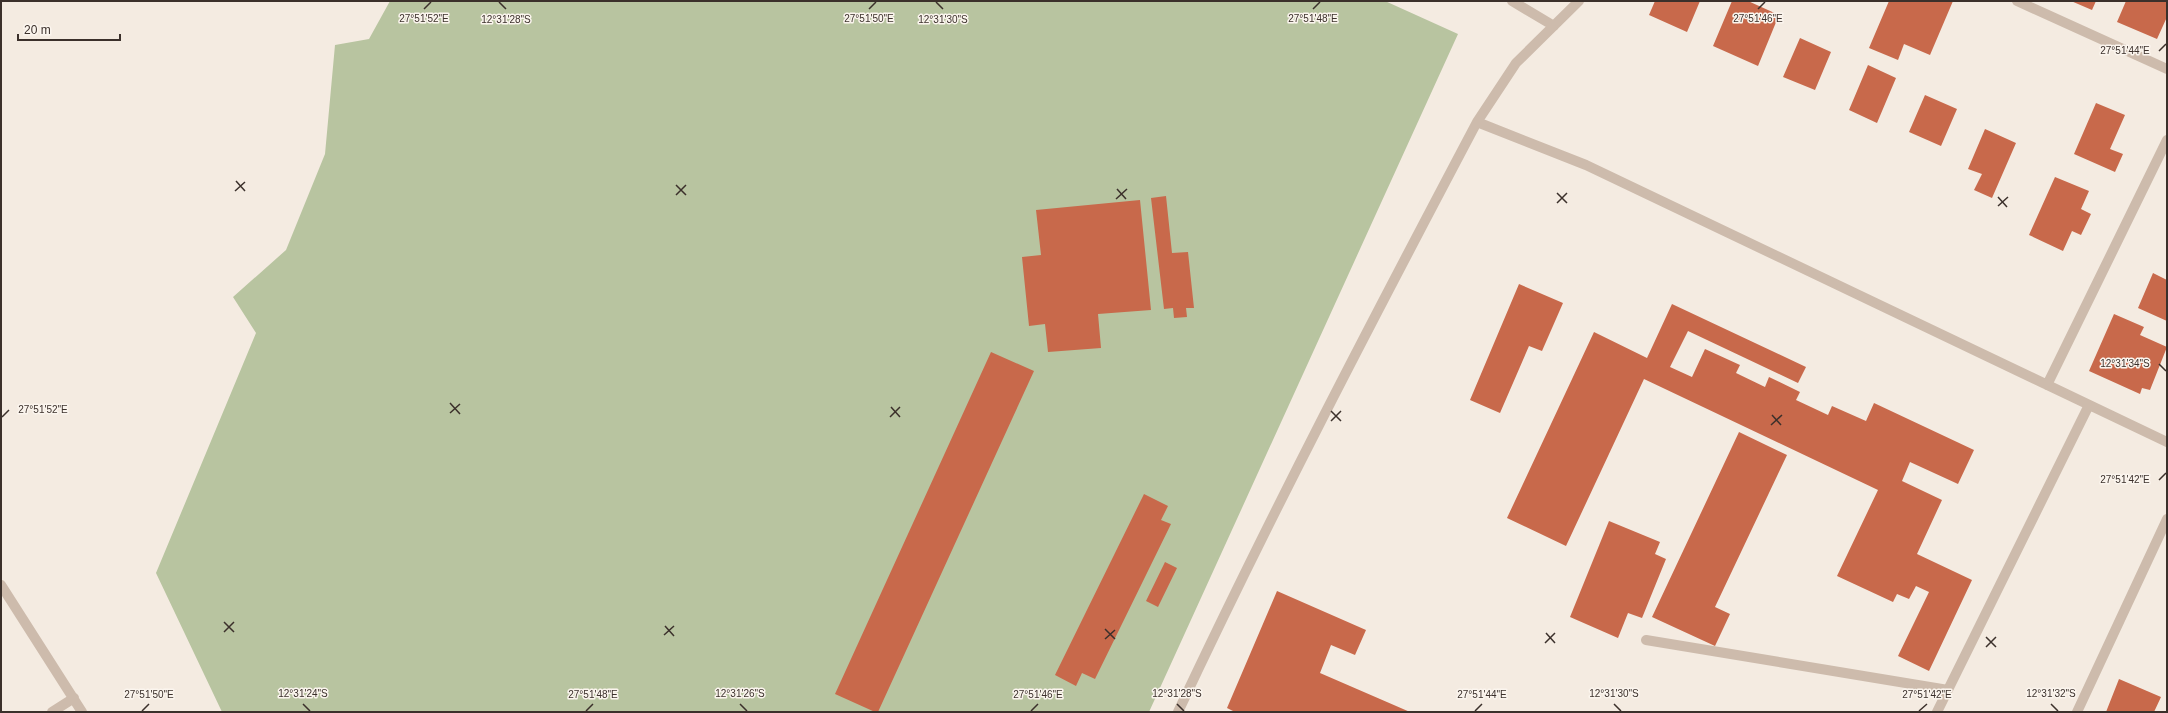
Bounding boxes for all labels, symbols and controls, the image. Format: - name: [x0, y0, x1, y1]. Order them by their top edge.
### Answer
- text: 27°51'52"E: [399, 13, 449, 24]
- text: 27°51'50"E: [844, 13, 894, 24]
- text: 27°51'48"E: [1288, 13, 1338, 24]
- text: 27°51'46"E: [1733, 13, 1783, 24]
- text: 12°31'28"S: [481, 14, 531, 25]
- text: 12°31'30"S: [918, 14, 968, 25]
- scale bar: [18, 16, 120, 42]
- text: 20 m: [24, 23, 51, 37]
- text: 27°51'44"E: [2100, 45, 2150, 56]
- text: 12°31'34"S: [2100, 358, 2150, 369]
- text: 27°51'52"E: [18, 404, 68, 415]
- text: 27°51'42"E: [2100, 474, 2150, 485]
- text: 12°31'24"S: [278, 688, 328, 699]
- text: 12°31'26"S: [715, 688, 765, 699]
- text: 12°31'28"S: [1152, 688, 1202, 699]
- text: 12°31'30"S: [1589, 688, 1639, 699]
- text: 12°31'32"S: [2026, 688, 2076, 699]
- text: 27°51'50"E: [124, 689, 174, 700]
- text: 27°51'48"E: [568, 689, 618, 700]
- text: 27°51'46"E: [1013, 689, 1063, 700]
- text: 27°51'44"E: [1457, 689, 1507, 700]
- text: 27°51'42"E: [1902, 689, 1952, 700]

